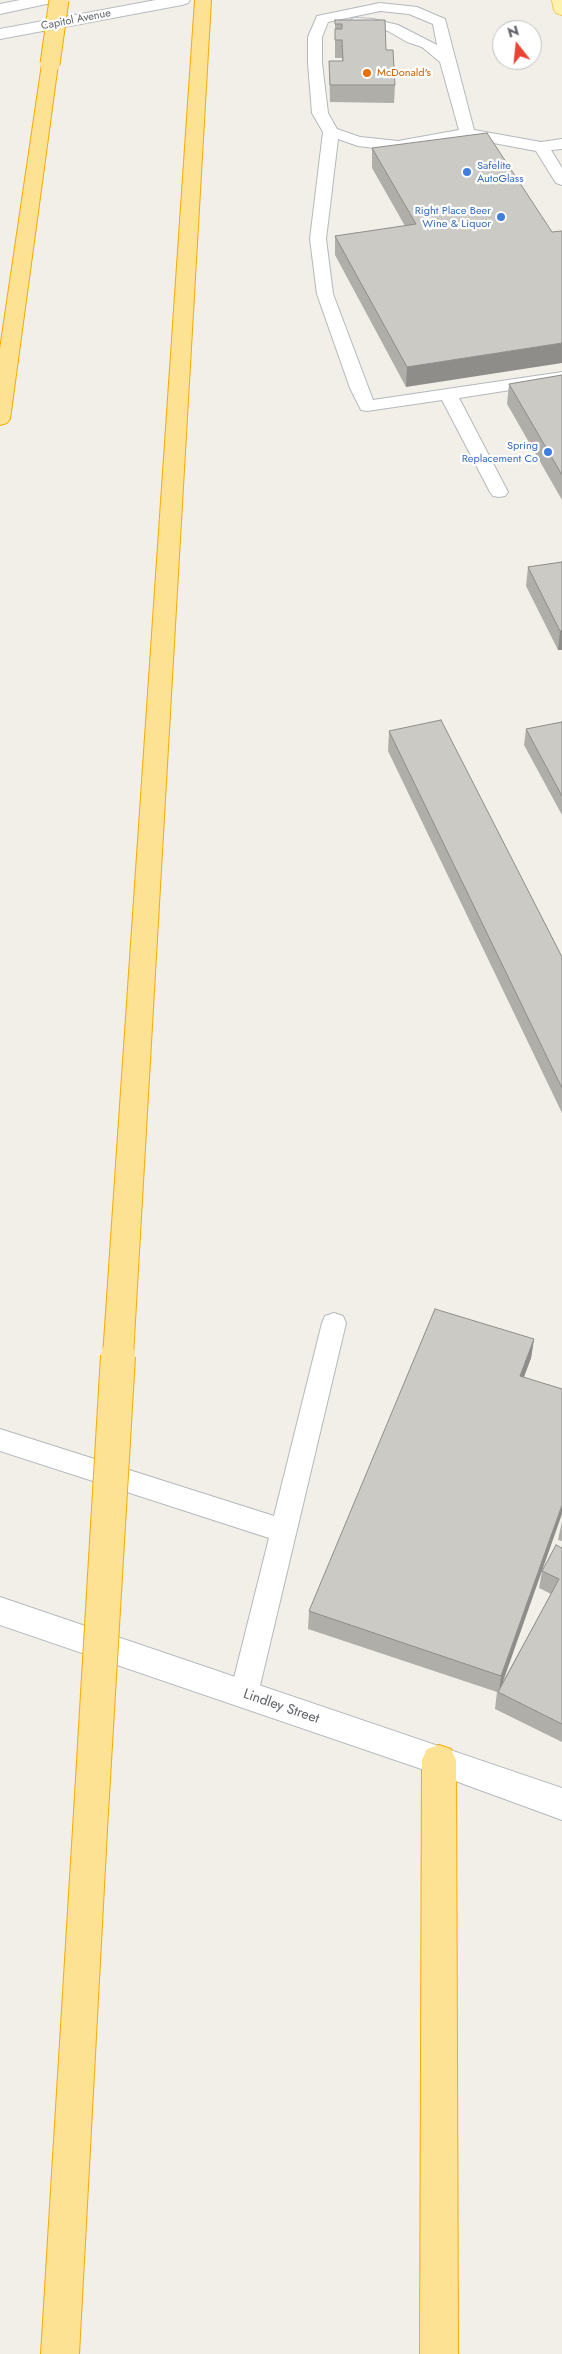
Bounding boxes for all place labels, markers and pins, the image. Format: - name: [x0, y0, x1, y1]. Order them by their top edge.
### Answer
- place label: McDonald's: [377, 66, 431, 80]
- marker: McDonald's: [361, 67, 373, 79]
- place label: Safelite AutoGlass: [477, 159, 524, 185]
- marker: Safelite AutoGlass: [461, 166, 473, 178]
- place label: Right Place Beer Wine & Liquor: [415, 204, 491, 230]
- marker: Right Place Beer Wine & Liquor: [495, 211, 507, 223]
- place label: Spring Replacement Co: [462, 439, 538, 465]
- marker: Spring Replacement Co: [542, 446, 554, 458]

